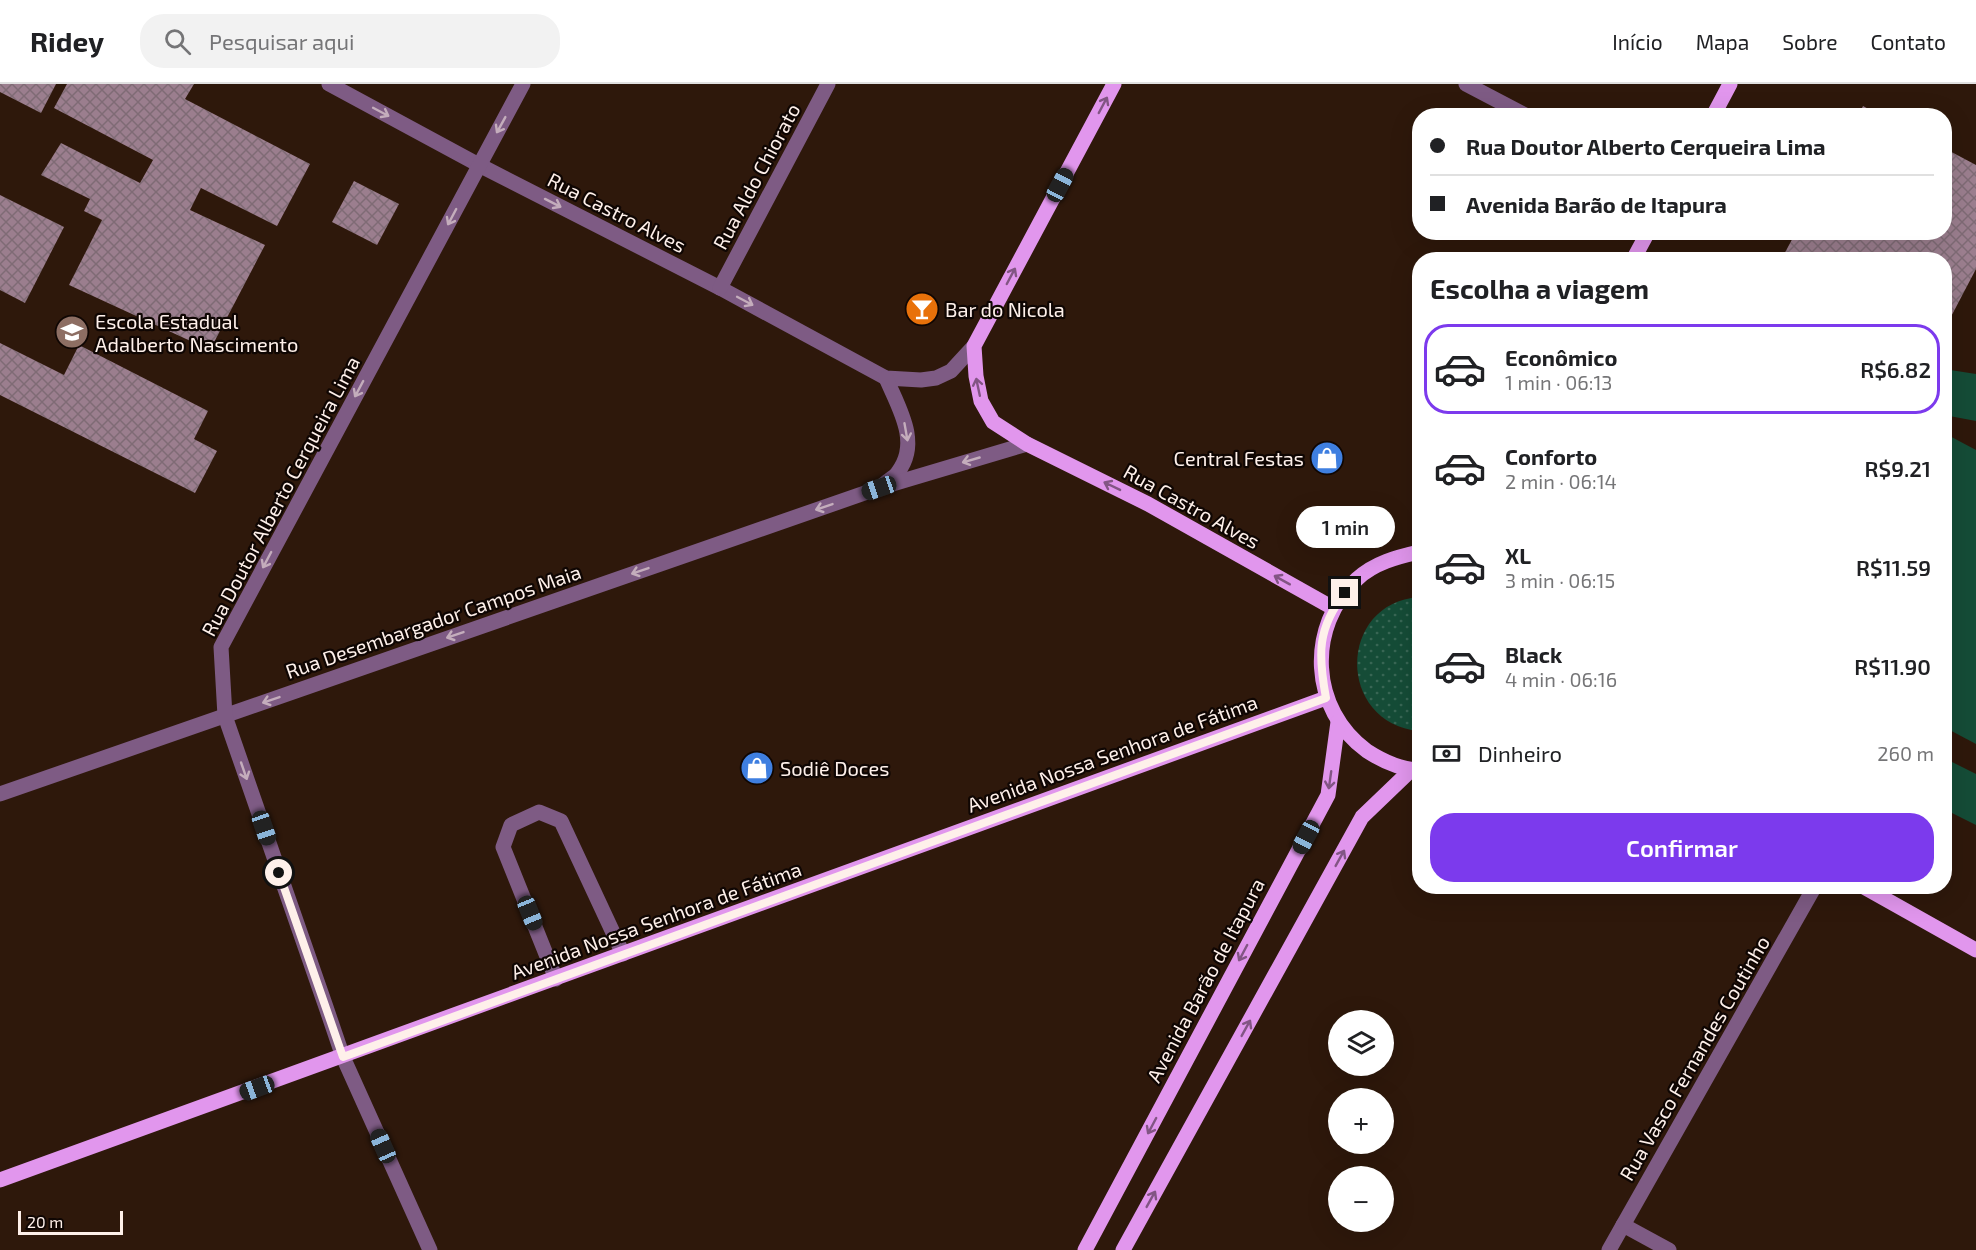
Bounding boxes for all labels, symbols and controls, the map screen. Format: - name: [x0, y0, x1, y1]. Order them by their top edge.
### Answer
- search box: [140, 14, 560, 68]
- text: Ridey: [30, 24, 104, 58]
- icon: search: [161, 25, 194, 58]
- text: Pesquisar aqui: [209, 28, 355, 54]
- text: Início: [1612, 29, 1663, 54]
- text: Mapa: [1696, 29, 1749, 54]
- text: Sobre: [1782, 29, 1837, 54]
- text: Contato: [1870, 29, 1946, 54]
- one-way arrow: [1098, 96, 1110, 114]
- street label: Rua Aldo Chiorato: [707, 99, 805, 253]
- one-way arrow: [371, 107, 389, 118]
- one-way arrow: [495, 115, 506, 133]
- text: Rua Doutor Alberto Cerqueira Lima: [1466, 133, 1826, 159]
- car: [1044, 165, 1076, 205]
- street label: Rua Castro Alves: [544, 167, 690, 257]
- text: Avenida Barão de Itapura: [1466, 191, 1727, 217]
- one-way arrow: [544, 197, 562, 209]
- one-way arrow: [446, 207, 457, 225]
- one-way arrow: [1006, 268, 1017, 286]
- text: Escolha a viagem: [1430, 272, 1649, 304]
- bar icon: Bar do Nicola: [904, 291, 940, 327]
- one-way arrow: [736, 296, 754, 307]
- place label: Bar do Nicola: [945, 297, 1065, 321]
- place label: Escola Estadual Adalberto Nascimento: [95, 309, 298, 356]
- school or university icon: Escola Estadual Adalberto Nascimento: [54, 314, 90, 350]
- icon: car: [1433, 342, 1487, 396]
- text: Econômico: [1505, 344, 1617, 370]
- street label: Rua Doutor Alberto Cerqueira Lima: [196, 352, 364, 640]
- text: R$6.82: [1860, 356, 1931, 382]
- text: 1 min · 06:13: [1505, 370, 1612, 394]
- one-way arrow: [972, 377, 983, 397]
- one-way arrow: [353, 379, 364, 397]
- one-way arrow: [901, 422, 912, 441]
- shop icon: Central Festas: [1309, 440, 1345, 476]
- icon: car: [1433, 441, 1487, 495]
- text: Conforto: [1505, 443, 1597, 469]
- place label: Central Festas: [1174, 446, 1304, 470]
- one-way arrow: [962, 455, 981, 466]
- text: R$9.21: [1865, 455, 1931, 481]
- street label: Rua Castro Alves: [1120, 459, 1264, 553]
- text: 2 min · 06:14: [1505, 469, 1617, 493]
- car: [859, 474, 899, 502]
- one-way arrow: [1103, 479, 1121, 491]
- one-way arrow: [815, 502, 834, 513]
- callout: 1 min: [1296, 506, 1394, 548]
- text: 1 min: [1322, 515, 1369, 539]
- icon: car: [1433, 540, 1487, 594]
- text: XL: [1505, 542, 1531, 568]
- one-way arrow: [261, 551, 272, 569]
- text: R$11.59: [1856, 554, 1931, 580]
- street label: Rua Desembargador Campos Maia: [282, 559, 584, 683]
- one-way arrow: [631, 567, 650, 578]
- text: 3 min · 06:15: [1505, 568, 1615, 592]
- one-way arrow: [1274, 573, 1291, 585]
- route end: [1331, 579, 1358, 606]
- one-way arrow: [447, 631, 465, 642]
- icon: car: [1433, 639, 1487, 693]
- text: Black: [1505, 641, 1562, 667]
- text: R$11.90: [1854, 653, 1931, 679]
- text: 4 min · 06:16: [1505, 667, 1617, 691]
- street label: Avenida Nossa Senhora de Fátima: [964, 689, 1260, 817]
- one-way arrow: [262, 695, 281, 706]
- icon: cash: [1430, 737, 1463, 770]
- text: Dinheiro: [1478, 740, 1562, 766]
- text: 260 m: [1877, 741, 1934, 765]
- shop icon: Sodiê Doces: [739, 750, 775, 786]
- place label: Sodiê Doces: [780, 756, 889, 780]
- one-way arrow: [240, 761, 251, 780]
- one-way arrow: [1324, 769, 1335, 789]
- car: [250, 808, 278, 848]
- button: Confirmar: [1430, 813, 1934, 882]
- car: [1290, 817, 1322, 857]
- one-way arrow: [1335, 849, 1346, 867]
- street label: Avenida Nossa Senhora de Fátima: [508, 856, 804, 984]
- route start: [265, 859, 292, 886]
- street label: Avenida Barão de Itapura: [1141, 874, 1269, 1086]
- car: [515, 893, 545, 933]
- street label: Rua Vasco Fernandes Coutinho: [1614, 931, 1774, 1185]
- one-way arrow: [1237, 944, 1248, 962]
- map controls: [1328, 1010, 1394, 1232]
- button: layers: [1328, 1010, 1394, 1076]
- one-way arrow: [1240, 1020, 1252, 1037]
- car: [237, 1073, 277, 1103]
- button: +: [1328, 1088, 1394, 1154]
- one-way arrow: [1146, 1116, 1157, 1134]
- car: [367, 1126, 399, 1166]
- button: −: [1328, 1166, 1394, 1232]
- one-way arrow: [1145, 1191, 1157, 1208]
- scale bar: [18, 1208, 123, 1236]
- text: 20 m: [27, 1212, 63, 1231]

